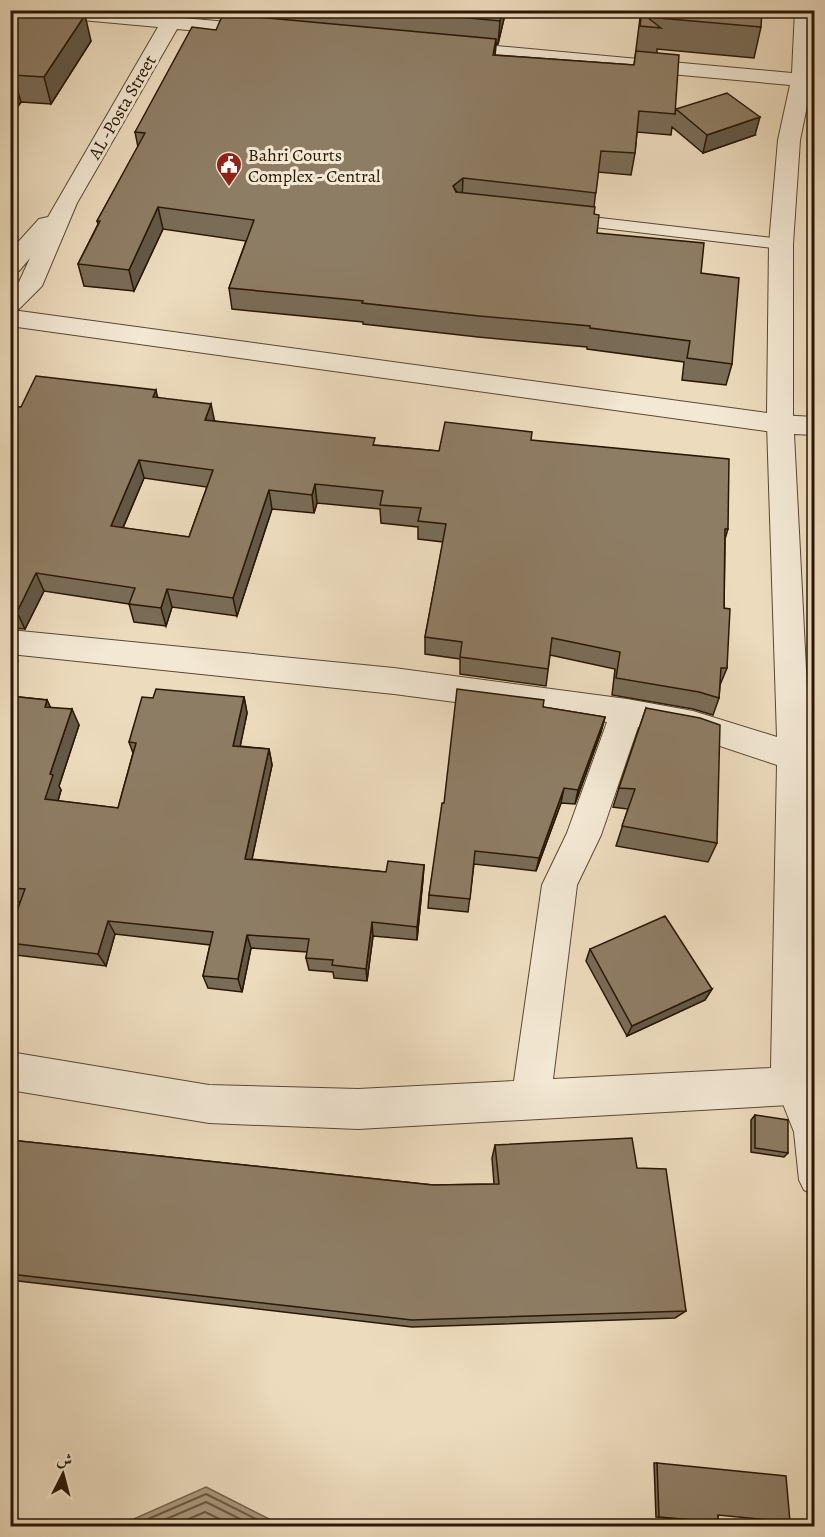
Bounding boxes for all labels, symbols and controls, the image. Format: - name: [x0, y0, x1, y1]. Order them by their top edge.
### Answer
- street label: AL -Posta Street: [82, 50, 162, 164]
- place label: Bahri Courts Complex - Central: [248, 143, 381, 188]
- public building icon: Bahri Courts Complex - Central: [214, 150, 244, 188]
- north arrow: [33, 1444, 93, 1504]
- text: ش: [55, 1448, 74, 1472]

